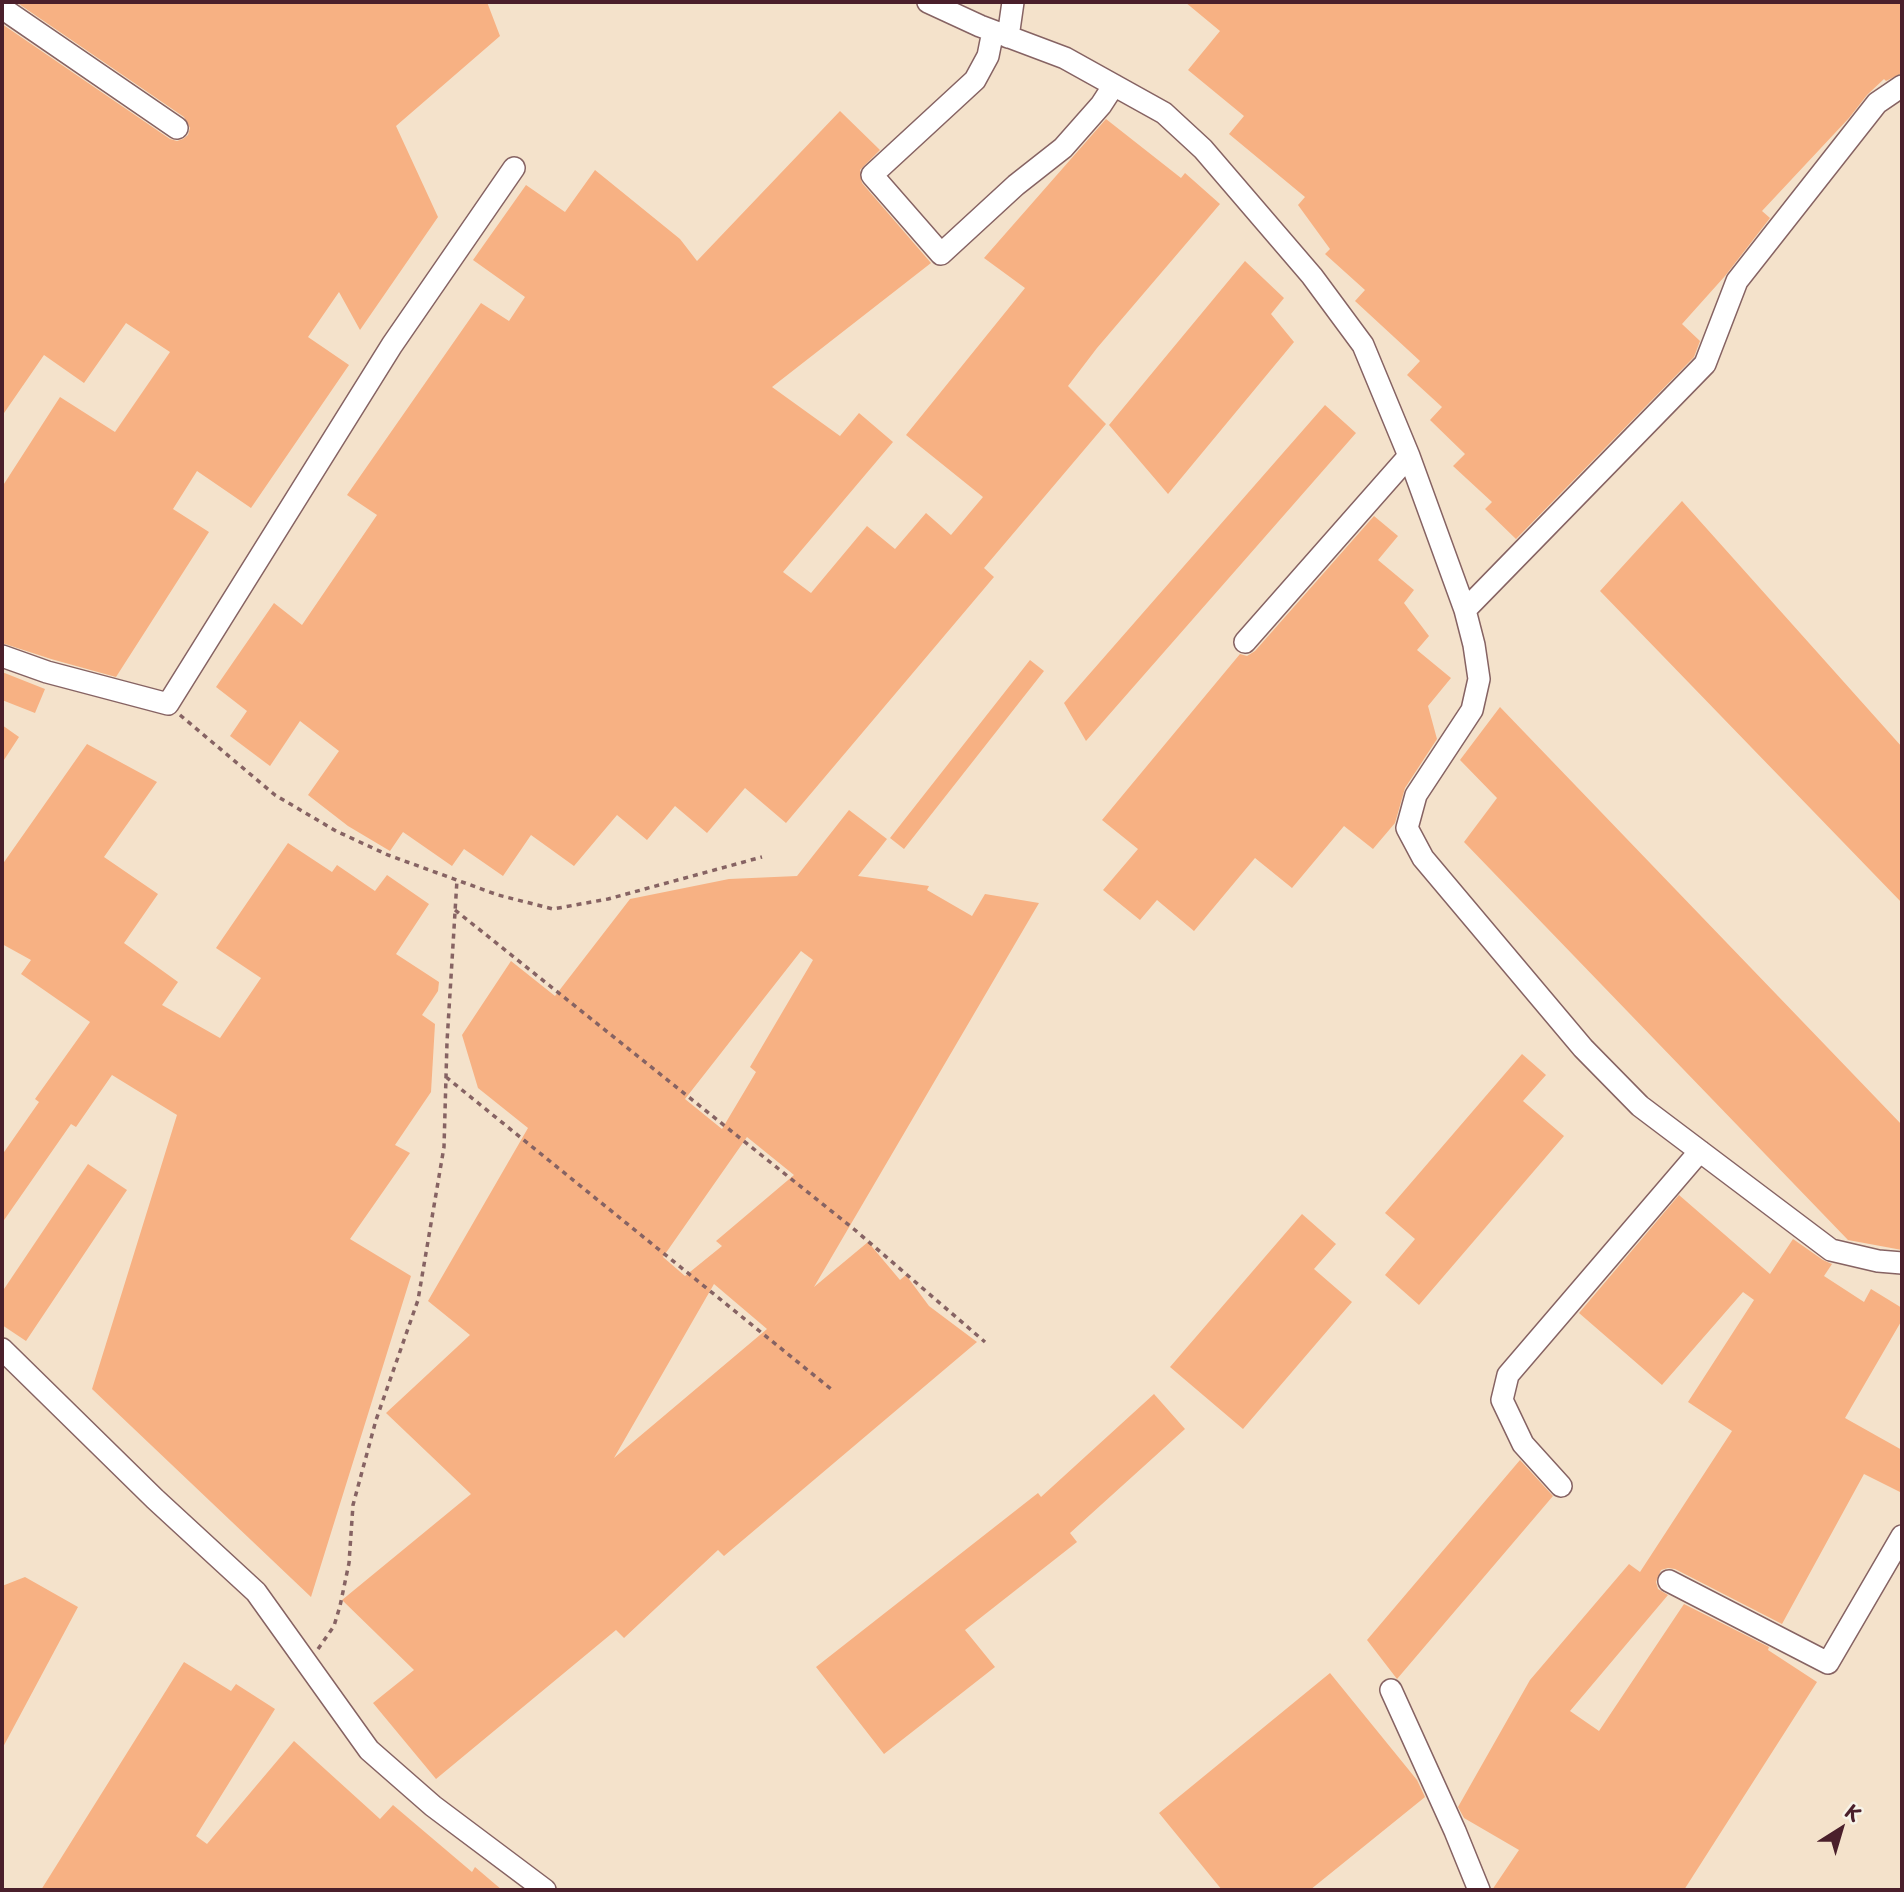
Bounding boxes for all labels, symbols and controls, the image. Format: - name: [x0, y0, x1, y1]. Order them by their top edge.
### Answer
- north arrow: [1806, 1794, 1876, 1864]
- text: K: [1840, 1797, 1868, 1828]

